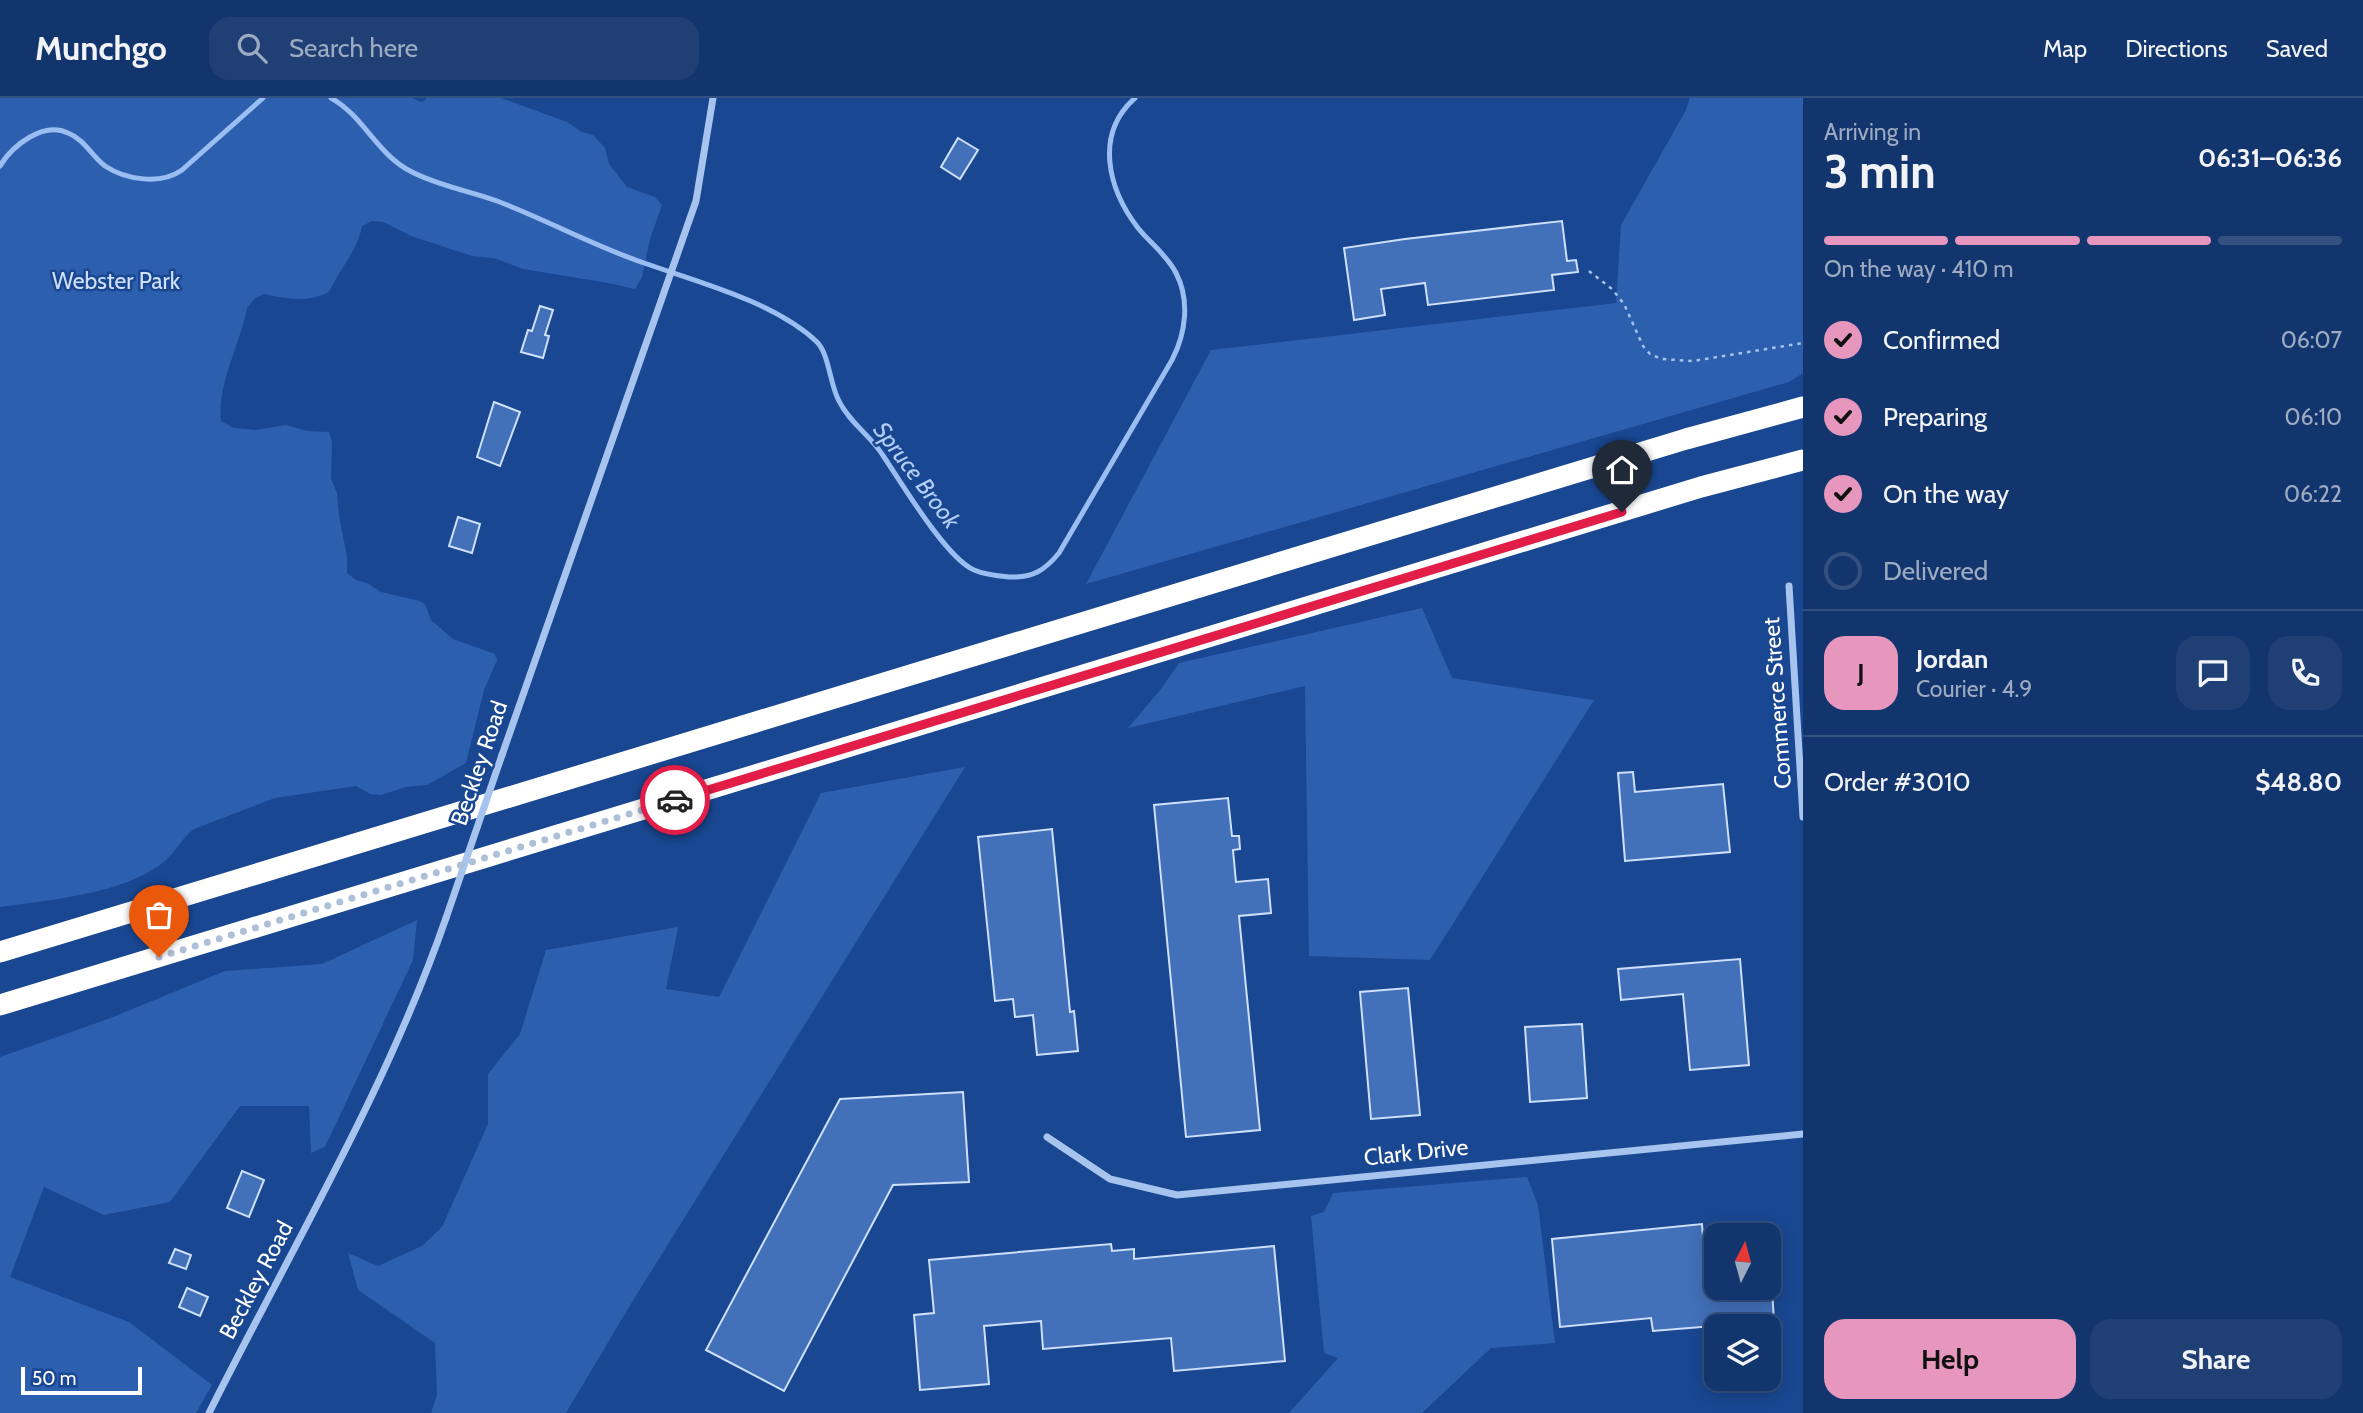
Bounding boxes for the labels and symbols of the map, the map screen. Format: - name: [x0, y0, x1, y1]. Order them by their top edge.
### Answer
- park label: Webster Park: [52, 267, 181, 295]
- water label: Spruce Brook: [868, 416, 967, 535]
- pin: [1592, 440, 1652, 512]
- street label: Commerce Street: [1757, 616, 1797, 790]
- street label: Beckley Road: [445, 697, 513, 829]
- courier: [640, 765, 710, 835]
- pin: [129, 885, 189, 957]
- street label: Clark Drive: [1362, 1133, 1470, 1171]
- street label: Beckley Road: [213, 1216, 299, 1344]
- north arrow: [1704, 1223, 1782, 1300]
- scale bar: [21, 1364, 142, 1396]

